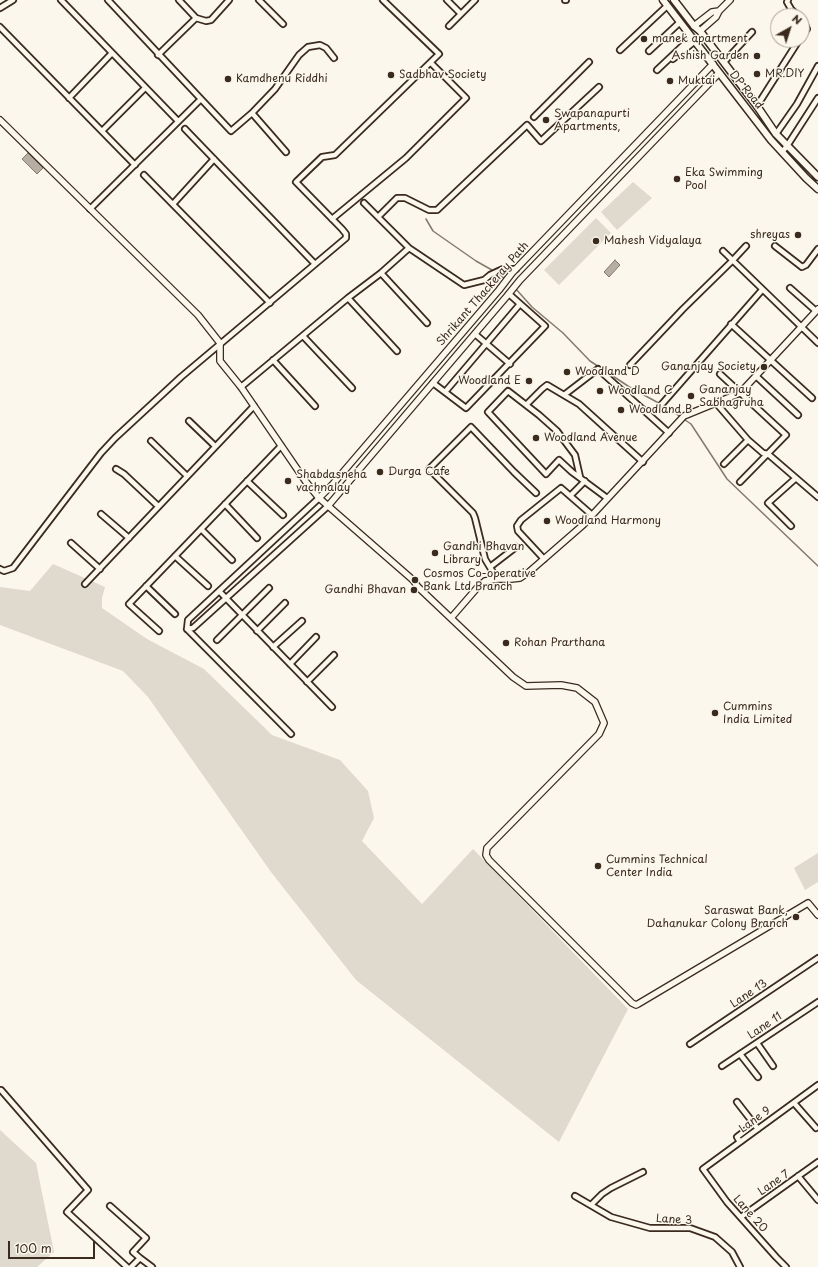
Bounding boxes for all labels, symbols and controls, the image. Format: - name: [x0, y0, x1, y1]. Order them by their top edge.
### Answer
- north arrow: [770, 8, 810, 48]
- text: N: [789, 10, 806, 28]
- place label: manek apartment: [652, 32, 748, 46]
- marker: manek apartment: [639, 34, 649, 44]
- place label: Ashish Garden: [672, 49, 749, 63]
- marker: Ashish Garden: [752, 51, 762, 61]
- place label: MR.DIY: [765, 67, 804, 81]
- place label: Sadbhav Society: [399, 68, 486, 82]
- street label: DP Road: [727, 68, 765, 112]
- marker: MR.DIY: [752, 69, 762, 79]
- marker: Sadbhav Society: [386, 70, 396, 80]
- place label: Kamdhenu Riddhi: [236, 72, 328, 86]
- marker: Kamdhenu Riddhi: [223, 74, 233, 84]
- place label: Muktai: [678, 74, 715, 88]
- marker: Muktai: [665, 76, 675, 86]
- place label: Swapanapurti Apartments,: [554, 107, 630, 133]
- marker: Swapanapurti Apartments,: [541, 115, 551, 125]
- place label: Eka Swimming Pool: [685, 166, 763, 192]
- marker: Eka Swimming Pool: [672, 174, 682, 184]
- place label: shreyas: [750, 228, 790, 242]
- marker: shreyas: [793, 230, 803, 240]
- place label: Mahesh Vidyalaya: [604, 234, 702, 248]
- marker: Mahesh Vidyalaya: [591, 236, 601, 246]
- street label: Shrikant Thackeray Path: [434, 239, 532, 349]
- place label: Gananjay Society: [661, 360, 756, 374]
- marker: Gananjay Society: [759, 362, 769, 372]
- place label: Woodland D: [575, 365, 640, 379]
- marker: Woodland D: [562, 367, 572, 377]
- place label: Woodland E: [458, 374, 521, 388]
- marker: Woodland E: [524, 376, 534, 386]
- place label: Gananjay Sabhagruha: [699, 383, 764, 409]
- place label: Woodland C: [608, 384, 672, 398]
- marker: Woodland C: [595, 386, 605, 396]
- marker: Gananjay Sabhagruha: [686, 391, 696, 401]
- place label: Woodland B: [629, 403, 692, 417]
- marker: Woodland B: [616, 405, 626, 415]
- place label: Woodland Avenue: [544, 431, 638, 445]
- marker: Woodland Avenue: [531, 433, 541, 443]
- place label: Durga Cafe: [388, 465, 450, 479]
- marker: Durga Cafe: [375, 467, 385, 477]
- place label: Shabdasneha vachnalay: [296, 468, 367, 494]
- marker: Shabdasneha vachnalay: [283, 476, 293, 486]
- place label: Woodland Harmony: [555, 514, 661, 528]
- marker: Woodland Harmony: [542, 516, 552, 526]
- place label: Gandhi Bhavan Library: [443, 540, 524, 566]
- marker: Gandhi Bhavan Library: [430, 548, 440, 558]
- place label: Cosmos Co-operative Bank Ltd Branch: [423, 567, 536, 593]
- marker: Cosmos Co-operative Bank Ltd Branch: [410, 575, 420, 585]
- place label: Gandhi Bhavan: [325, 583, 406, 597]
- marker: Gandhi Bhavan: [409, 585, 419, 595]
- place label: Rohan Prarthana: [514, 636, 605, 650]
- marker: Rohan Prarthana: [501, 638, 511, 648]
- place label: Cummins India Limited: [723, 700, 792, 726]
- marker: Cummins India Limited: [710, 708, 720, 718]
- place label: Cummins Technical Center India: [606, 853, 708, 879]
- marker: Cummins Technical Center India: [593, 861, 603, 871]
- place label: Saraswat Bank, Dahanukar Colony Branch: [647, 904, 788, 930]
- marker: Saraswat Bank, Dahanukar Colony Branch: [791, 912, 801, 922]
- street label: Lane 13: [728, 977, 770, 1011]
- street label: Lane 11: [745, 1010, 785, 1042]
- street label: Lane 9: [737, 1104, 773, 1136]
- street label: Lane 7: [756, 1167, 792, 1199]
- street label: Lane 20: [730, 1193, 770, 1235]
- street label: Lane 3: [655, 1212, 693, 1228]
- scale bar: [10, 1233, 97, 1259]
- text: 100 m: [15, 1239, 52, 1257]

